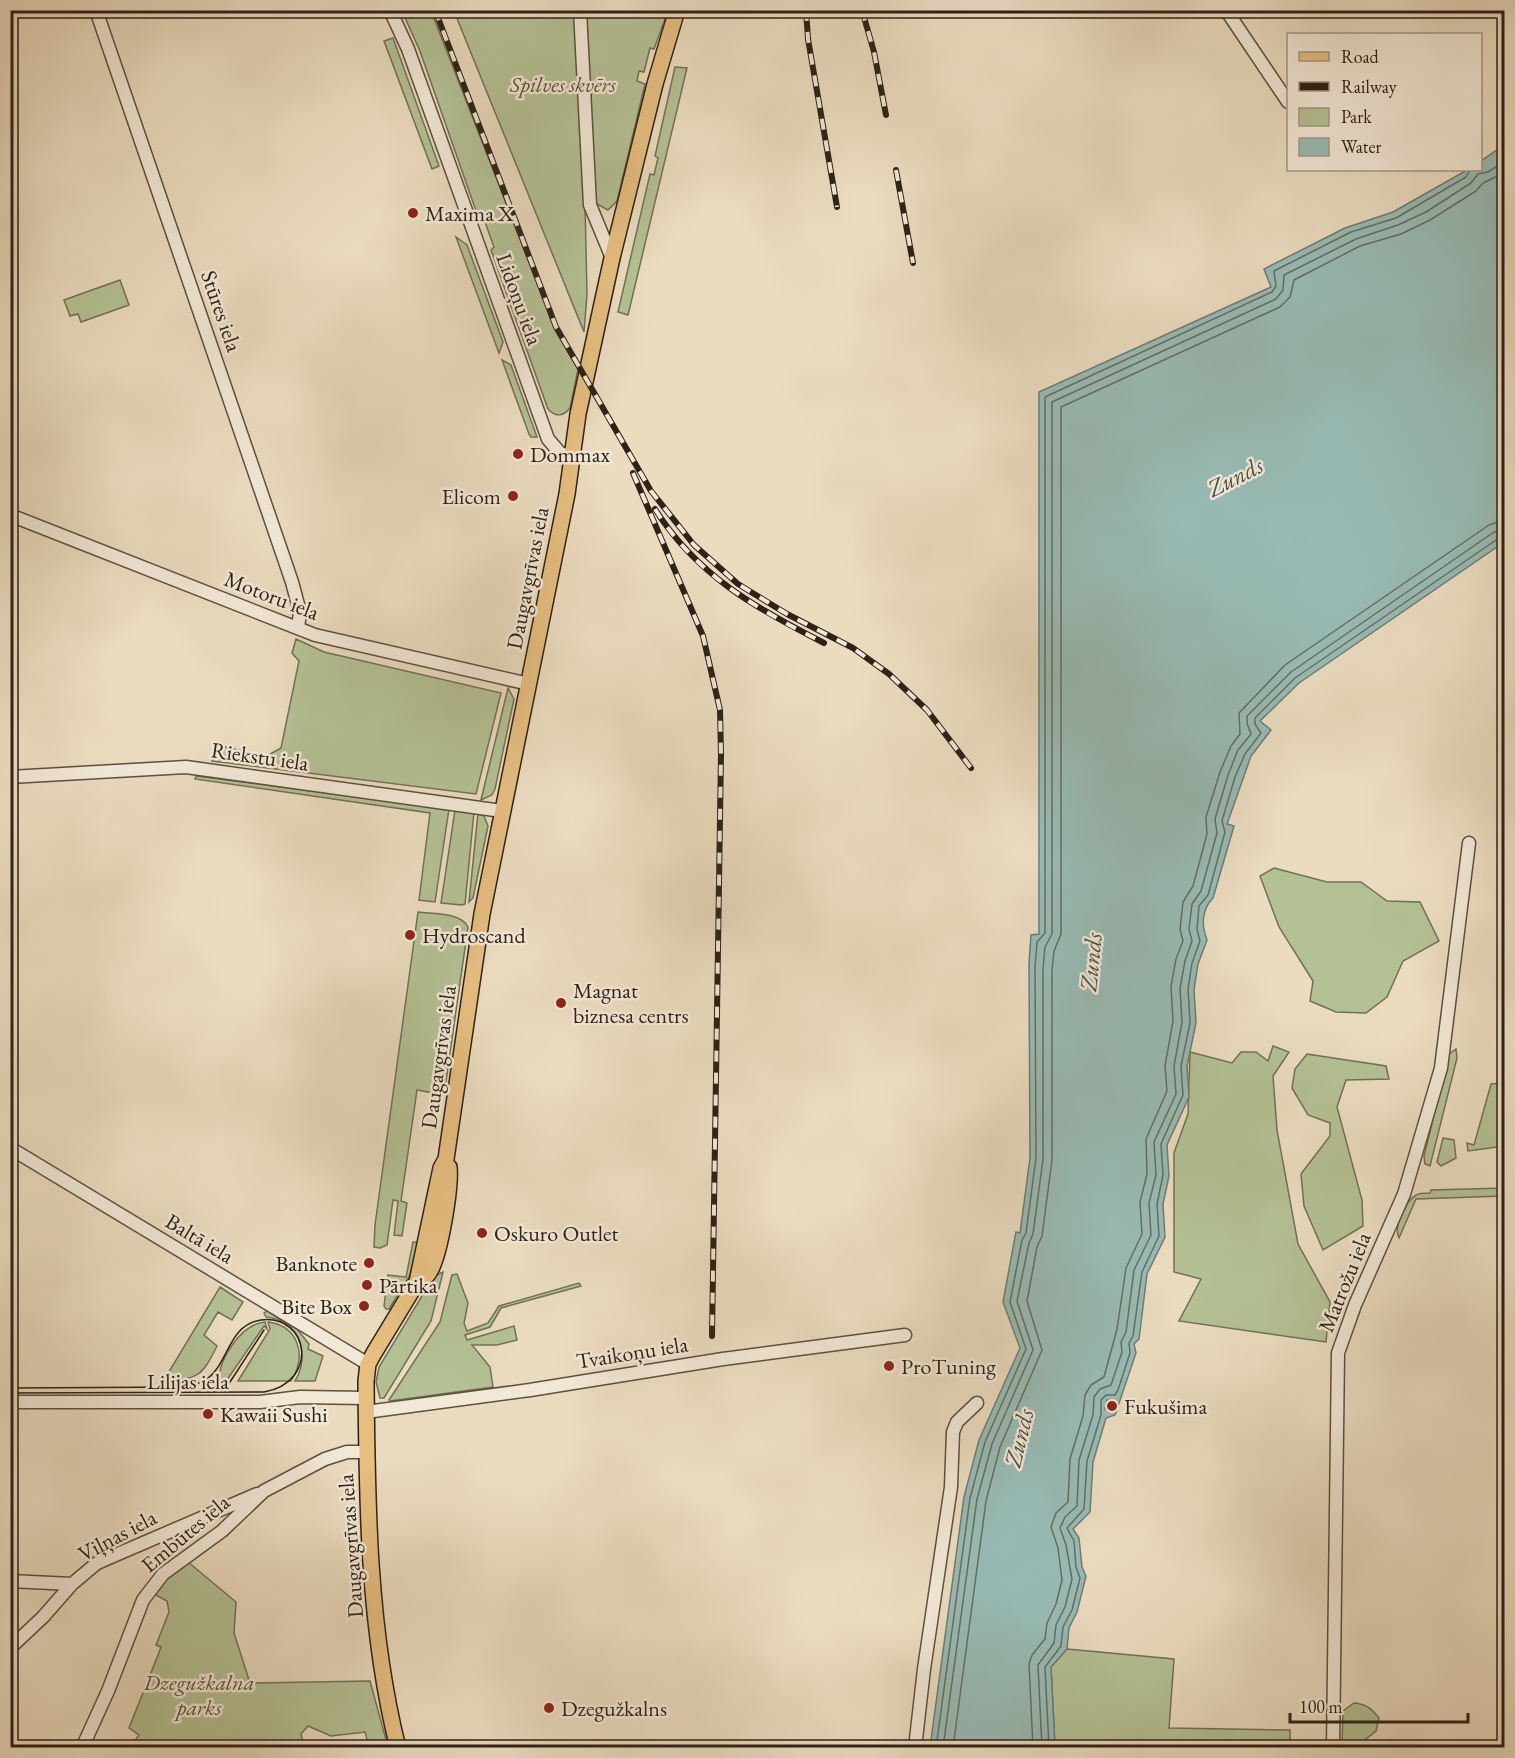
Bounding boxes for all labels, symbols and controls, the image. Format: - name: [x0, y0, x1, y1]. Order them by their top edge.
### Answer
- legend: [1287, 33, 1482, 171]
- text: Road: [1341, 45, 1380, 68]
- park label: Spilves skvērs: [509, 70, 617, 99]
- text: Railway: [1341, 75, 1397, 98]
- text: Park: [1341, 105, 1372, 128]
- text: Water: [1341, 135, 1382, 158]
- place label: Maxima X: [425, 199, 514, 228]
- marker: Maxima X: [406, 206, 420, 220]
- street label: Lidoņu iela: [490, 249, 550, 349]
- street label: Stūres iela: [194, 267, 249, 356]
- place label: Dommax: [530, 440, 610, 469]
- marker: Dommax: [511, 447, 525, 461]
- water label: Zunds: [1201, 449, 1268, 504]
- place label: Elicom: [441, 482, 501, 511]
- marker: Elicom: [506, 489, 520, 503]
- street label: Daugavgrīvas iela: [499, 504, 556, 652]
- street label: Motoru iela: [220, 564, 324, 627]
- street label: Riekstu iela: [209, 735, 311, 778]
- place label: Hydroscand: [422, 921, 526, 950]
- marker: Hydroscand: [403, 928, 417, 942]
- water label: Zunds: [1072, 931, 1109, 994]
- place label: Magnat biznesa centrs: [573, 976, 689, 1030]
- street label: Daugavgrīvas iela: [414, 983, 463, 1131]
- marker: Magnat biznesa centrs: [554, 996, 568, 1010]
- street label: Baltā iela: [160, 1207, 240, 1270]
- place label: Oskuro Outlet: [494, 1219, 619, 1248]
- marker: Oskuro Outlet: [475, 1226, 489, 1240]
- street label: Matrožu iela: [1311, 1228, 1378, 1336]
- place label: Banknote: [275, 1249, 357, 1278]
- marker: Banknote: [362, 1256, 376, 1270]
- place label: Pārtika: [379, 1271, 438, 1300]
- marker: Pārtika: [360, 1278, 374, 1292]
- place label: Bite Box: [281, 1292, 353, 1321]
- marker: Bite Box: [357, 1299, 371, 1313]
- street label: Tvaikoņu iela: [574, 1329, 690, 1376]
- place label: ProTuning: [901, 1352, 996, 1381]
- marker: ProTuning: [882, 1359, 896, 1373]
- street label: Lilijas iela: [147, 1367, 229, 1396]
- place label: Fukušima: [1124, 1392, 1207, 1421]
- marker: Fukušima: [1105, 1399, 1119, 1413]
- place label: Kawaii Sushi: [220, 1400, 328, 1429]
- water label: Zunds: [996, 1405, 1041, 1471]
- marker: Kawaii Sushi: [201, 1407, 215, 1421]
- street label: Daugavgrīvas iela: [331, 1473, 370, 1619]
- street label: Embūtes iela: [135, 1488, 236, 1579]
- street label: Viļņas iela: [73, 1503, 162, 1568]
- park label: Dzegužkalna parks: [142, 1668, 255, 1722]
- scale bar: [1290, 1686, 1468, 1724]
- place label: Dzegužkalns: [561, 1694, 667, 1723]
- text: 100 m: [1299, 1695, 1343, 1718]
- marker: Dzegužkalns: [542, 1701, 556, 1715]

